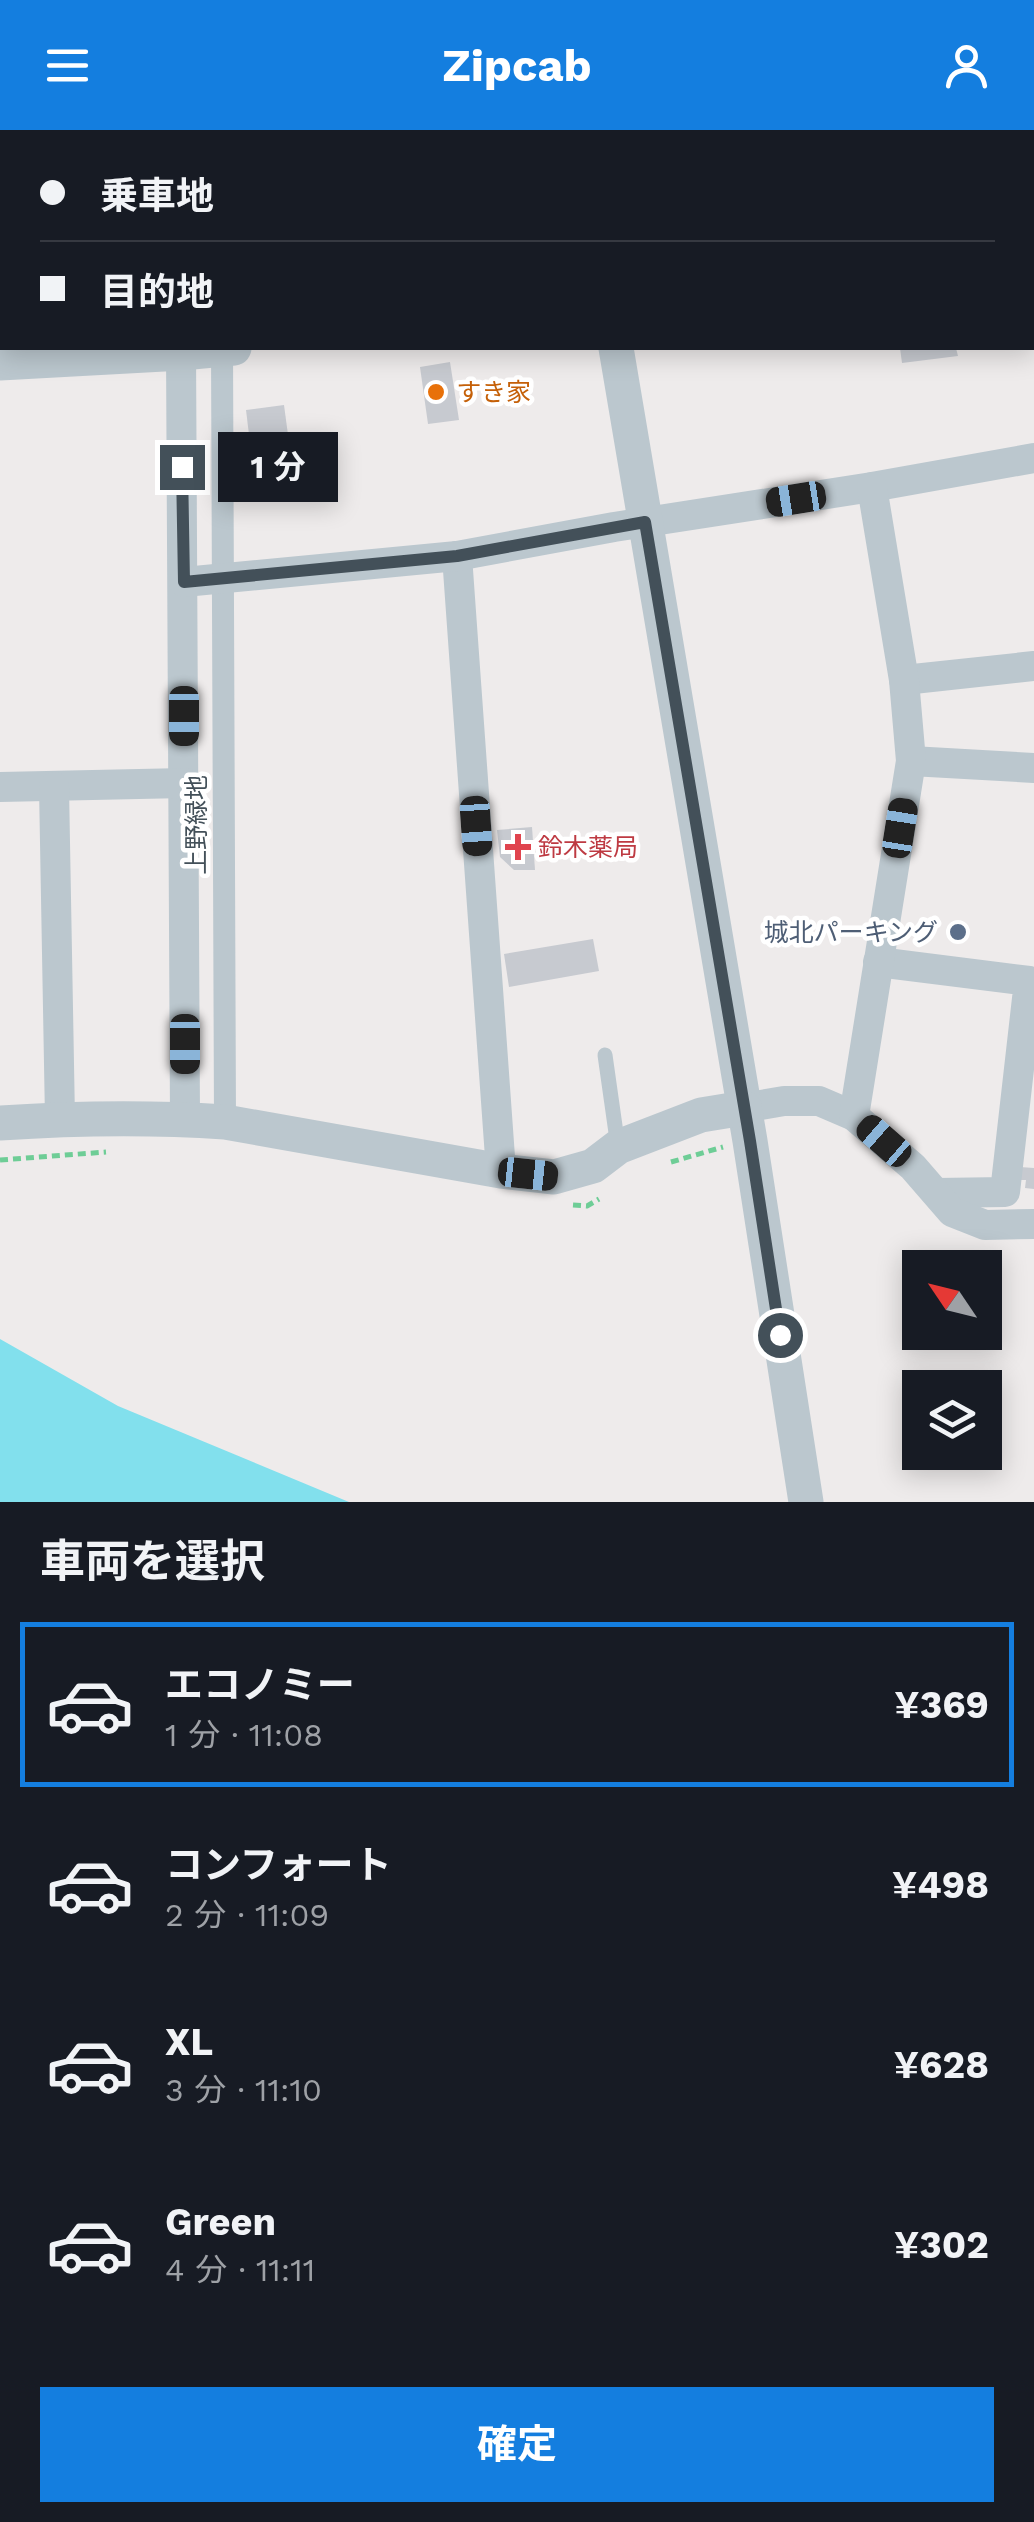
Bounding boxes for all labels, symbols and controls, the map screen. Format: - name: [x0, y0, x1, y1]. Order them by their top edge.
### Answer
- icon: menu: [40, 38, 95, 93]
- icon: person: [939, 38, 994, 93]
- text: Zipcab: [442, 39, 592, 92]
- text: 乗車地: [100, 174, 214, 218]
- text: 目的地: [100, 270, 214, 314]
- place label: すき家: [456, 378, 531, 407]
- marker: すき家: [425, 381, 447, 403]
- callout: 1 分: [217, 432, 337, 502]
- route end: [160, 445, 205, 490]
- text: 1 分: [251, 448, 305, 486]
- car: [764, 479, 828, 519]
- car: [169, 686, 199, 746]
- street label: 上野緑地: [182, 775, 211, 875]
- car: [459, 795, 493, 857]
- car: [880, 796, 920, 860]
- place label: 鈴木薬局: [538, 833, 638, 862]
- marker: 鈴木薬局: [507, 836, 529, 858]
- place label: 城北パーキング: [764, 918, 938, 947]
- marker: 城北パーキング: [947, 921, 969, 943]
- car: [170, 1014, 200, 1074]
- car: [852, 1110, 916, 1172]
- car: [497, 1156, 559, 1192]
- north arrow: [902, 1250, 1002, 1350]
- map controls: [902, 1250, 1002, 1470]
- route start: [758, 1313, 803, 1358]
- button: layers: [902, 1370, 1002, 1470]
- text: 車両を選択: [40, 1535, 265, 1588]
- icon: car: [45, 1660, 135, 1750]
- text: エコノミー: [165, 1663, 355, 1707]
- text: ¥369: [894, 1683, 989, 1727]
- text: 1 分 · 11:08: [165, 1716, 323, 1754]
- icon: car: [45, 1840, 135, 1930]
- text: コンフォート: [165, 1843, 392, 1887]
- text: ¥498: [892, 1863, 989, 1907]
- text: 2 分 · 11:09: [165, 1896, 329, 1934]
- icon: car: [45, 2020, 135, 2110]
- text: XL: [165, 2020, 213, 2064]
- text: ¥628: [894, 2043, 989, 2087]
- text: 3 分 · 11:10: [165, 2071, 322, 2109]
- icon: car: [45, 2200, 135, 2290]
- text: Green: [165, 2200, 276, 2244]
- text: ¥302: [894, 2223, 989, 2267]
- text: 4 分 · 11:11: [165, 2251, 315, 2289]
- button: 確定: [40, 2387, 994, 2502]

